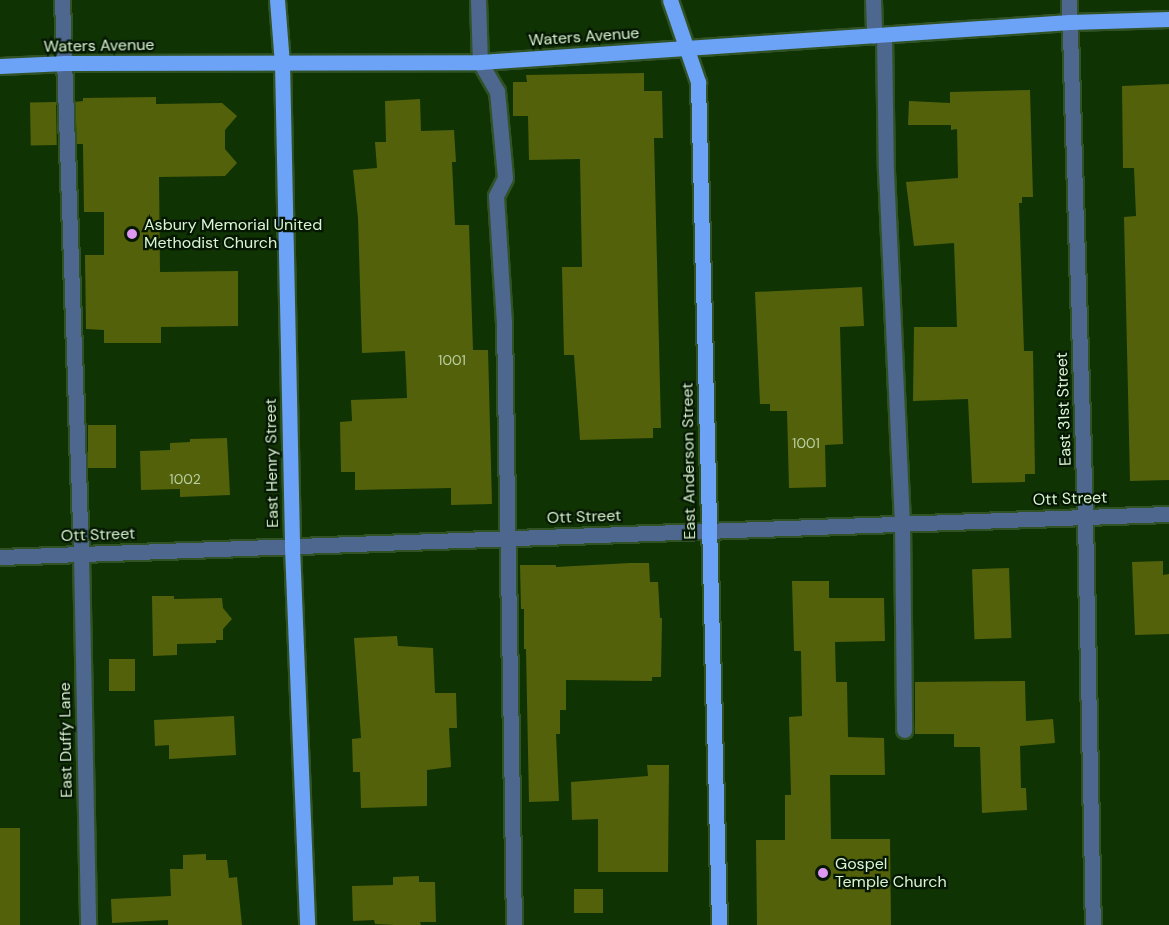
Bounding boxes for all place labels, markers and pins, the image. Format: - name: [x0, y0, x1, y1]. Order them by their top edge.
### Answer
- place label: Asbury Memorial United Methodist Church: [144, 215, 322, 253]
- marker: Asbury Memorial United Methodist Church: [125, 227, 139, 241]
- place label: Gospel Temple Church: [835, 854, 947, 892]
- marker: Gospel Temple Church: [816, 866, 830, 880]

